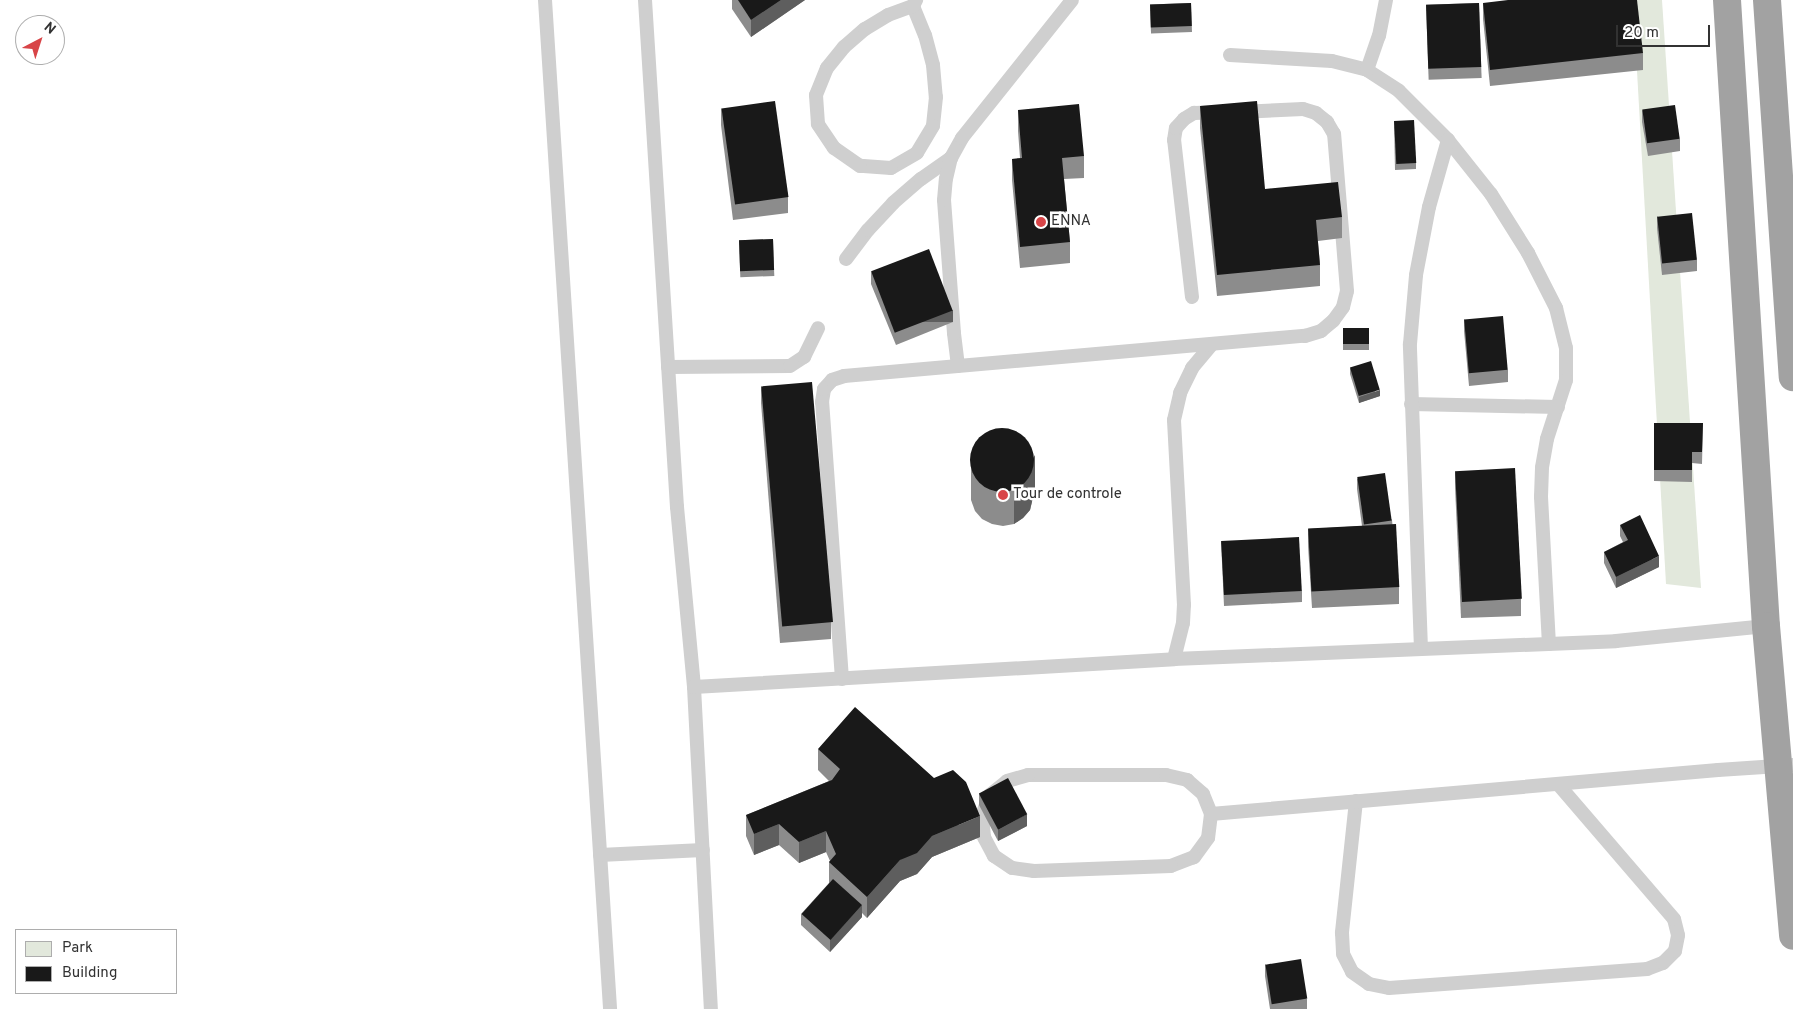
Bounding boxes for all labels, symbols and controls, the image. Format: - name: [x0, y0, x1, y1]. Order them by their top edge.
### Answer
- north arrow: [15, 15, 65, 65]
- scale bar: [1618, 15, 1712, 47]
- text: N: [40, 19, 59, 39]
- text: 20 m: [1624, 24, 1659, 43]
- place label: ENNA: [1051, 213, 1091, 231]
- marker: ENNA: [1035, 216, 1047, 228]
- place label: Tour de controle: [1013, 486, 1122, 504]
- marker: Tour de controle: [997, 489, 1009, 501]
- legend: [15, 929, 178, 994]
- text: Park: [62, 939, 93, 958]
- text: Building: [62, 964, 117, 983]

